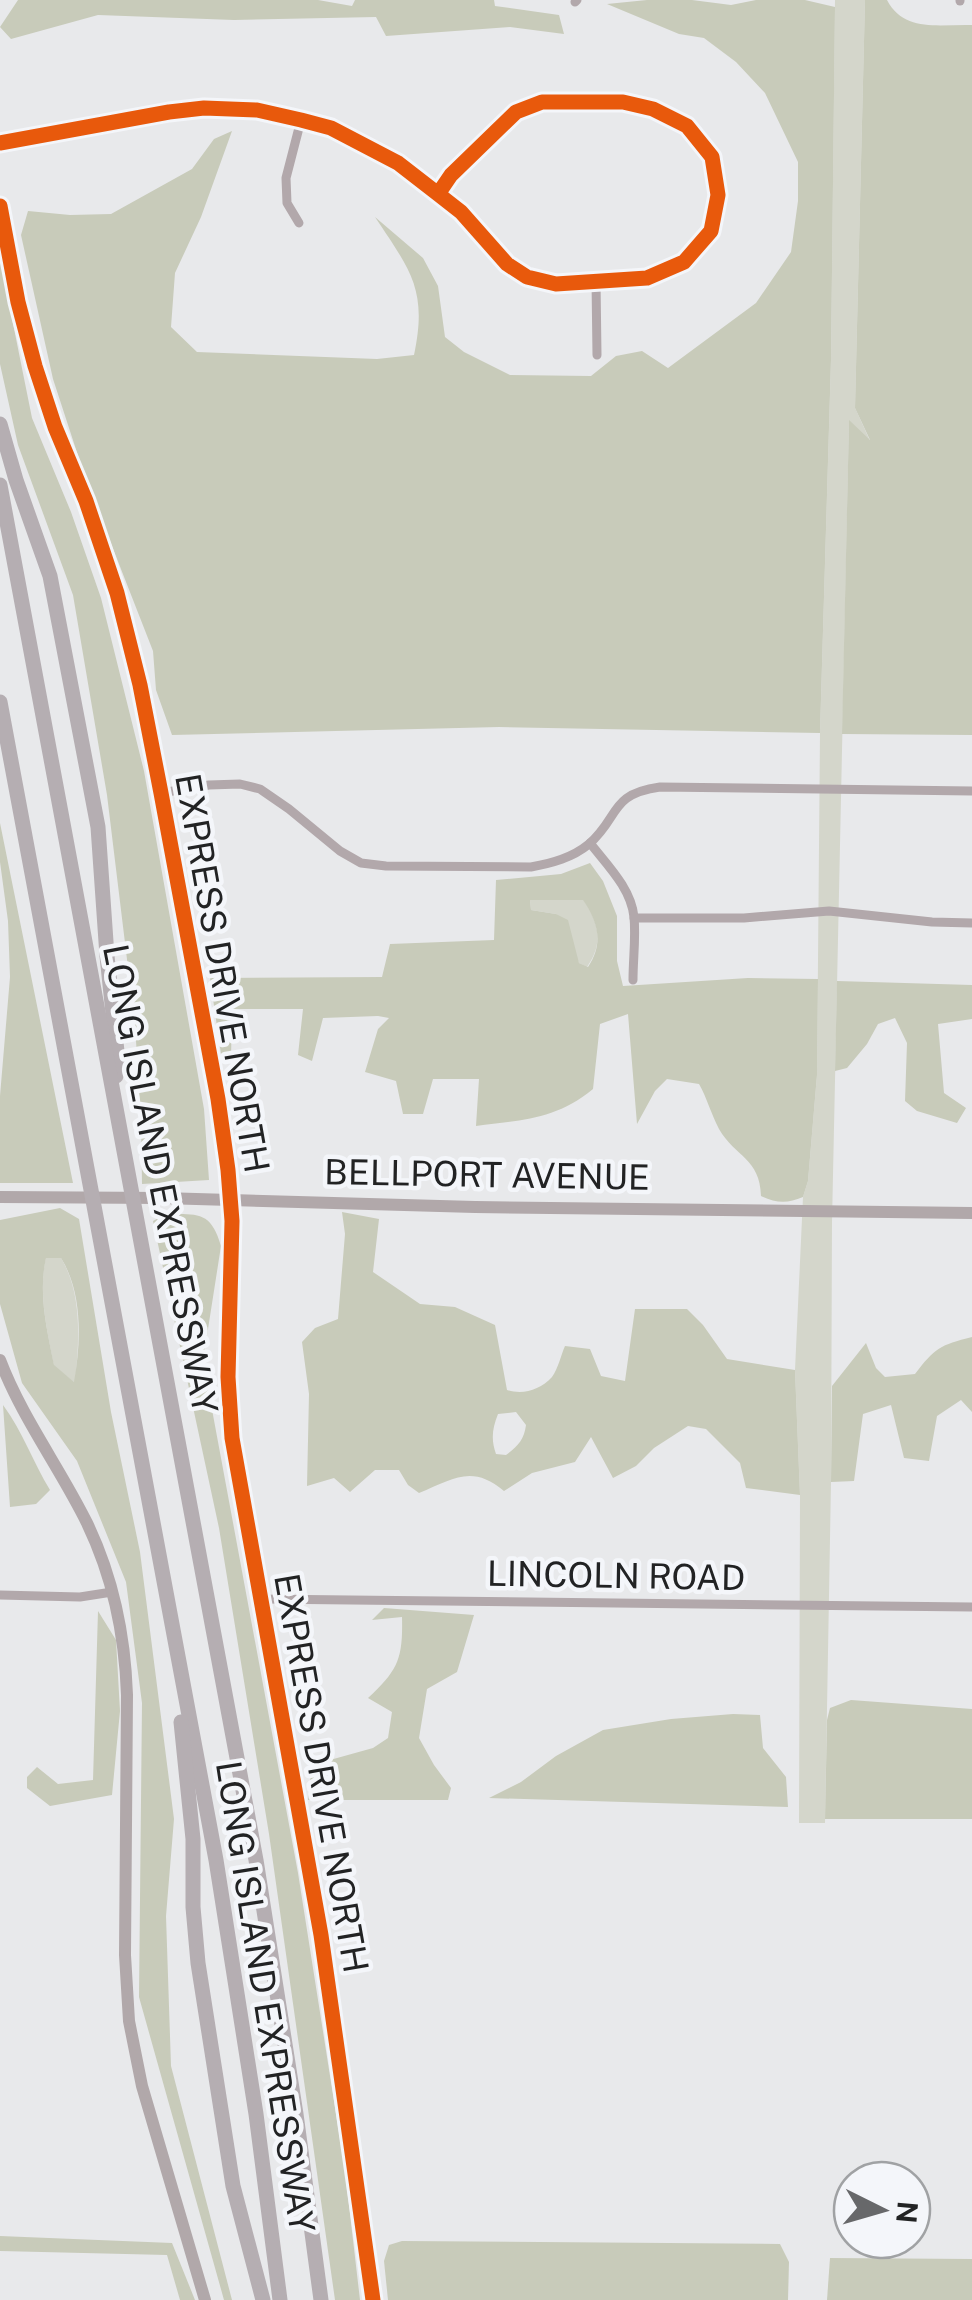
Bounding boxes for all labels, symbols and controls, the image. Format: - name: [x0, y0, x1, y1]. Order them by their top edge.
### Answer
- street label: EXPRESS DRIVE NORTH: [167, 770, 278, 1176]
- street label: LONG ISLAND EXPRESSWAY: [95, 941, 226, 1417]
- street label: BELLPORT AVENUE: [324, 1151, 650, 1198]
- street label: LINCOLN ROAD: [487, 1553, 746, 1598]
- street label: EXPRESS DRIVE NORTH: [266, 1570, 377, 1976]
- street label: LONG ISLAND EXPRESSWAY: [208, 1758, 323, 2236]
- north arrow: [832, 2160, 932, 2260]
- text: N: [890, 2200, 925, 2225]

